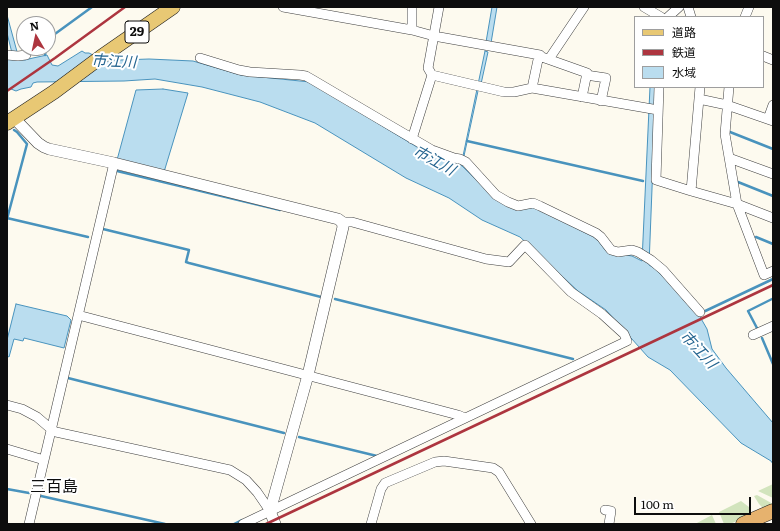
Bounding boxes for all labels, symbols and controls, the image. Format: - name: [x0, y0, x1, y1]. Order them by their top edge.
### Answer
- north arrow: [16, 16, 56, 56]
- legend: [634, 16, 764, 88]
- text: N: [28, 17, 40, 34]
- road number: 29: [125, 21, 149, 43]
- text: 道路: [672, 23, 696, 41]
- text: 鉄道: [672, 43, 696, 61]
- water label: 市江川: [91, 52, 137, 72]
- text: 水域: [672, 63, 696, 81]
- water label: 市江川: [410, 142, 458, 180]
- water label: 市江川: [676, 327, 720, 373]
- district label: 三百島: [30, 477, 78, 497]
- scale bar: [636, 489, 753, 515]
- text: 100 m: [641, 495, 674, 513]

